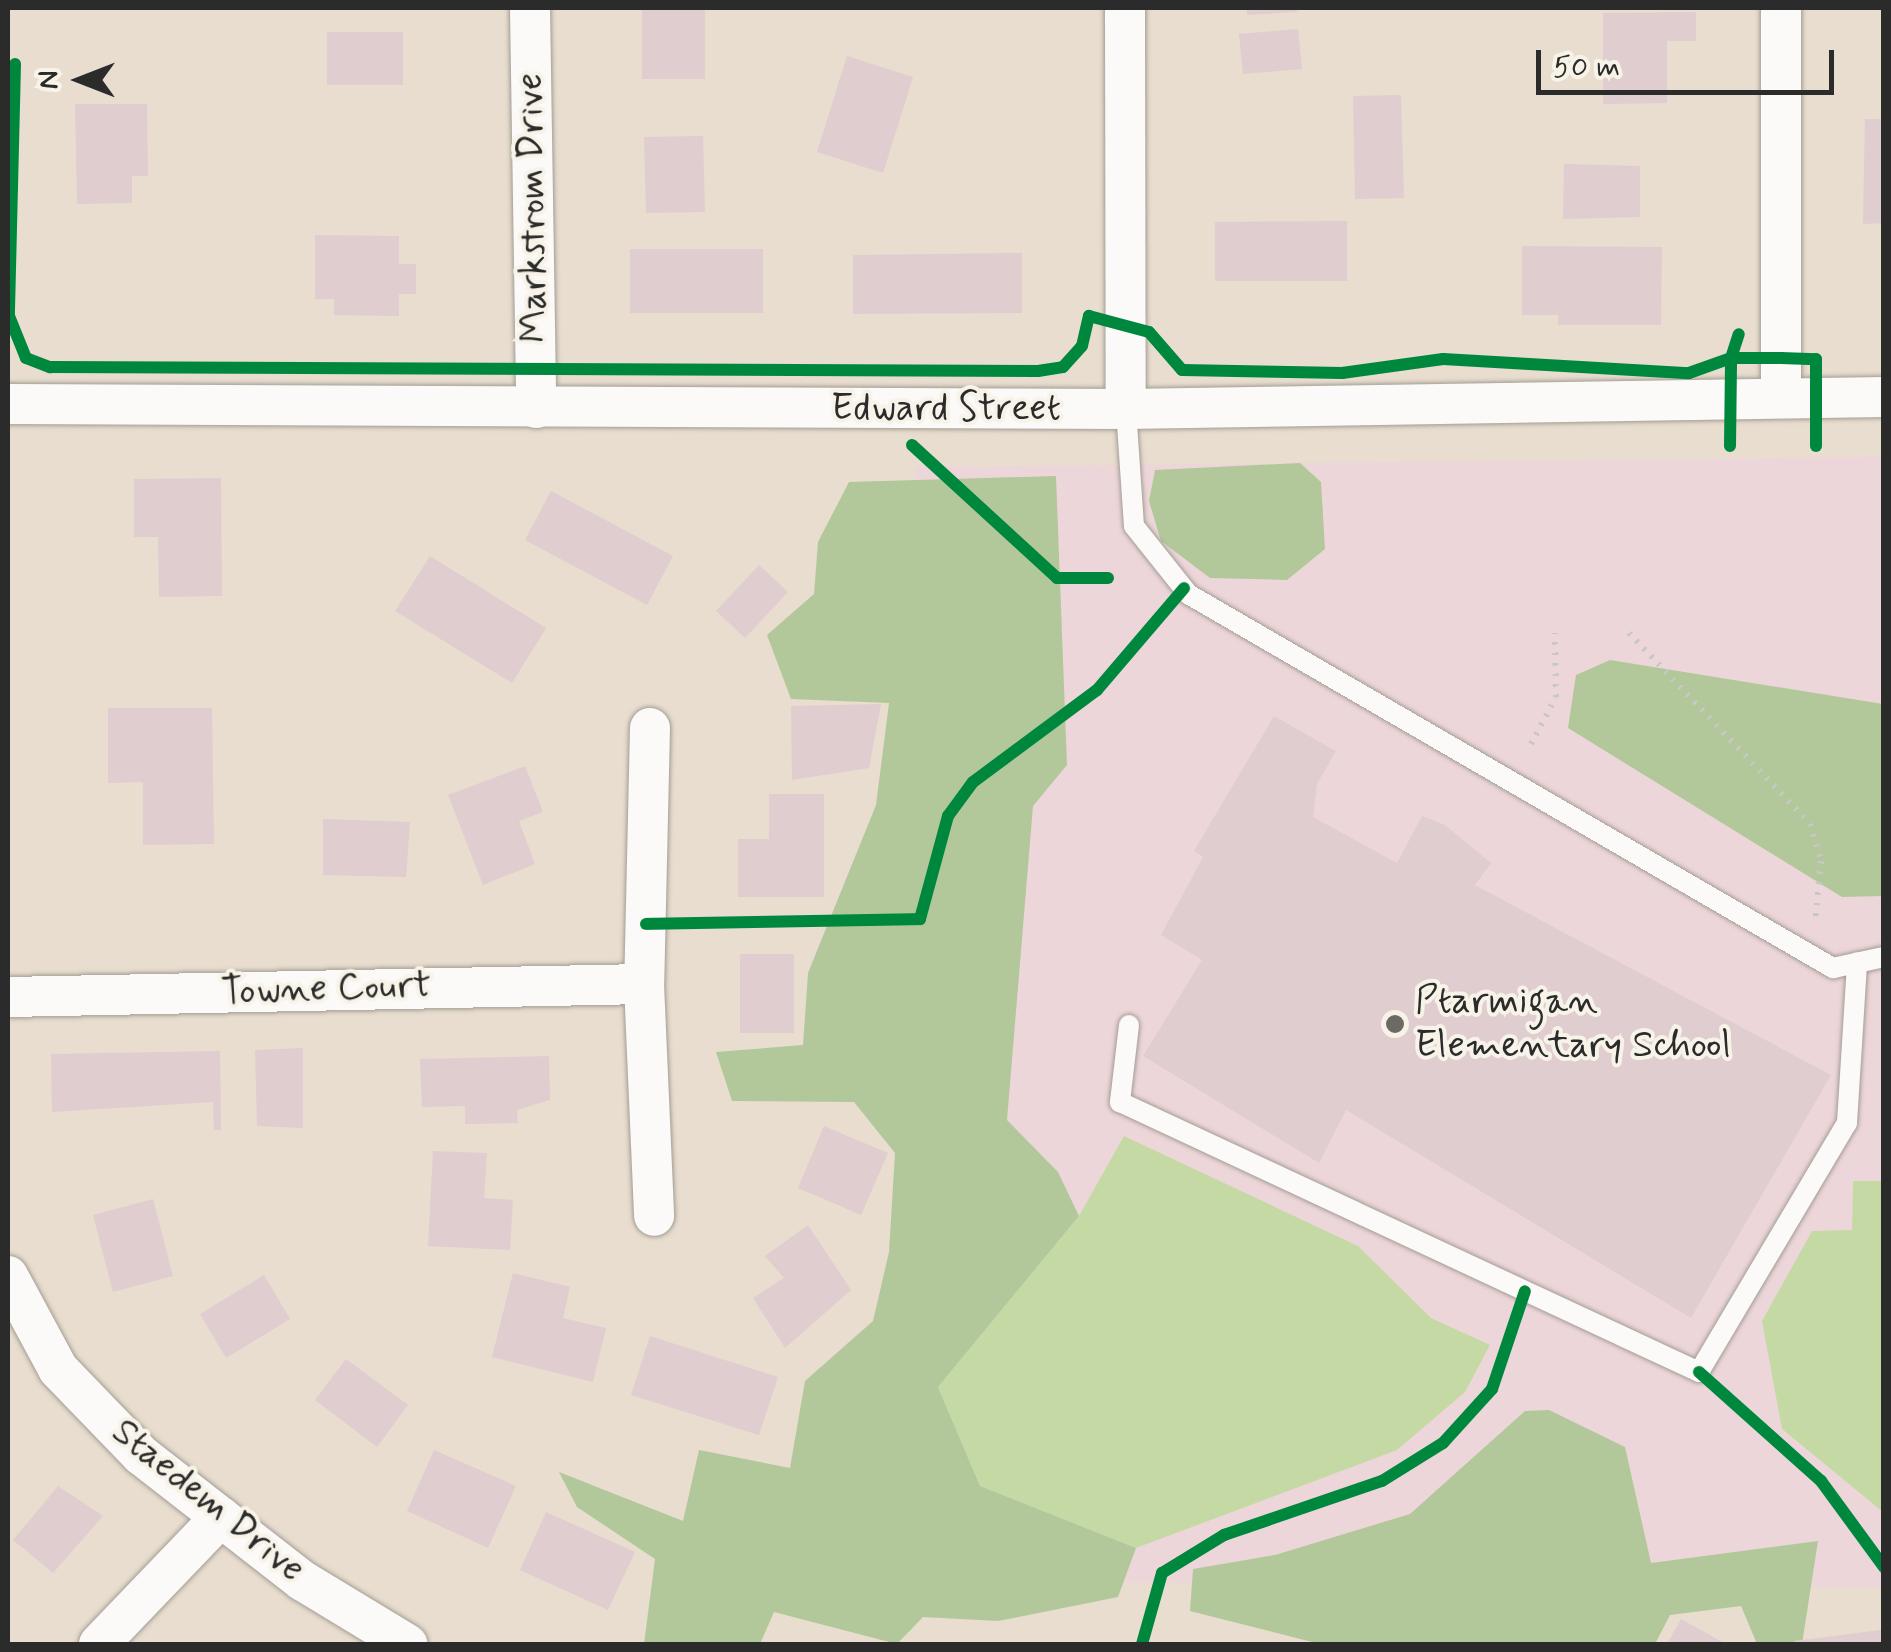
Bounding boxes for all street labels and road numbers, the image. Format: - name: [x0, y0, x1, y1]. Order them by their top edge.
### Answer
- street label: Markstrom Drive: [508, 74, 558, 342]
- street label: Edward Street: [828, 386, 1064, 432]
- street label: Towne Court: [221, 963, 431, 1015]
- street label: Staedem Drive: [103, 1410, 313, 1592]

